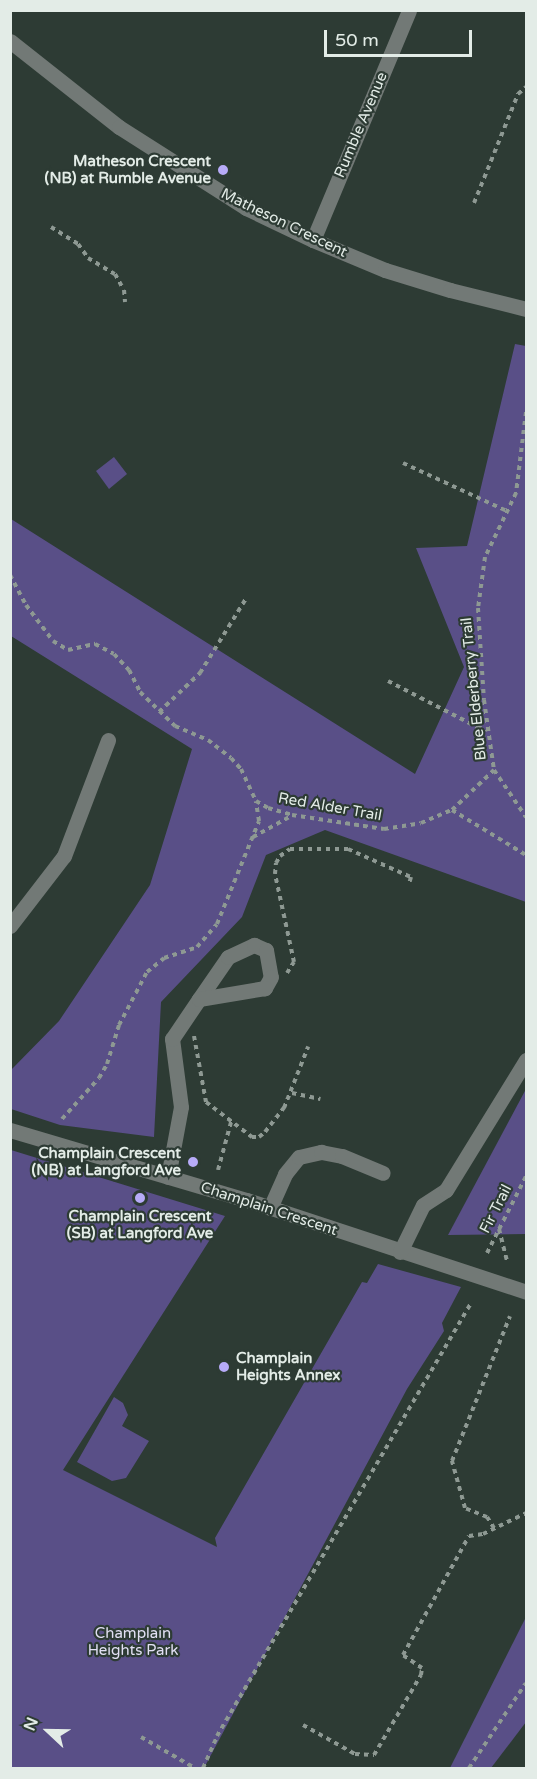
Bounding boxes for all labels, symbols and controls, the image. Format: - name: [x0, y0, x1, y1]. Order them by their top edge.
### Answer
- scale bar: [327, 18, 476, 56]
- text: 50 m: [335, 29, 379, 51]
- street label: Rumble Avenue: [331, 70, 391, 180]
- place label: Matheson Crescent (NB) at Rumble Avenue: [45, 152, 211, 187]
- marker: Matheson Crescent (NB) at Rumble Avenue: [216, 163, 230, 177]
- street label: Matheson Crescent: [218, 185, 350, 261]
- street label: Blue Elderberry Trail: [458, 617, 490, 761]
- street label: Red Alder Trail: [277, 789, 383, 825]
- place label: Champlain Crescent (NB) at Langford Ave: [31, 1144, 181, 1179]
- marker: Champlain Crescent (NB) at Langford Ave: [186, 1155, 200, 1169]
- street label: Champlain Crescent: [198, 1178, 340, 1240]
- street label: Fir Trail: [476, 1182, 516, 1236]
- marker: Champlain Crescent (SB) at Langford Ave: [133, 1191, 147, 1205]
- place label: Champlain Crescent (SB) at Langford Ave: [67, 1207, 213, 1242]
- place label: Champlain Heights Annex: [236, 1349, 340, 1384]
- marker: Champlain Heights Annex: [217, 1360, 231, 1374]
- park label: Champlain Heights Park: [88, 1624, 178, 1659]
- north arrow: [18, 1701, 78, 1761]
- text: N: [20, 1715, 43, 1734]

